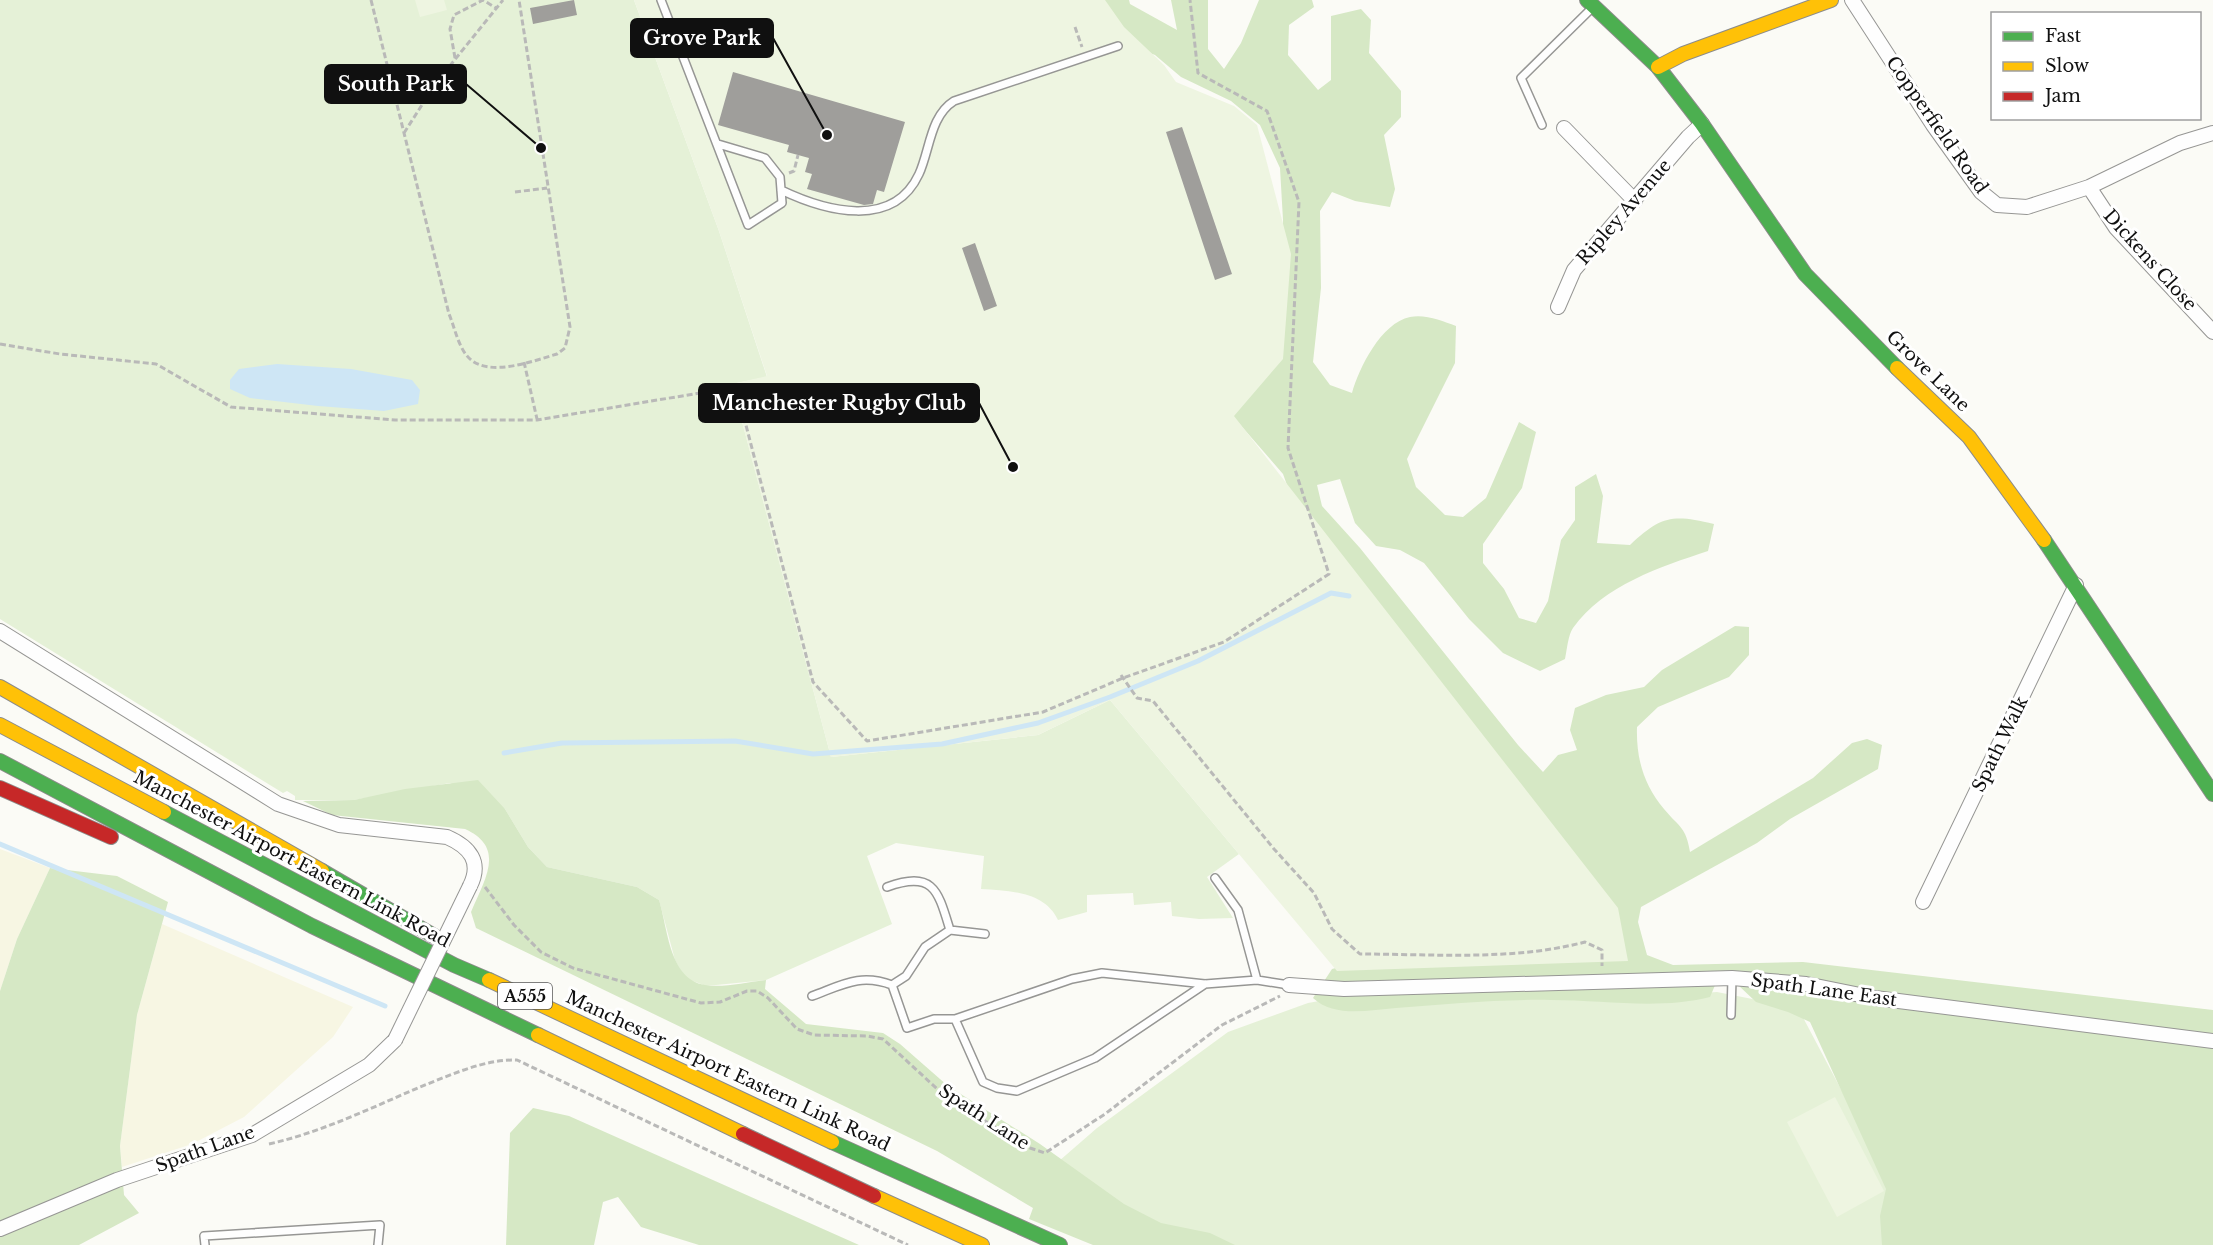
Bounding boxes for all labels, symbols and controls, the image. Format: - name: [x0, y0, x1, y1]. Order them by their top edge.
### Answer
- legend: [1991, 12, 2201, 120]
- callout: Grove Park: [631, 19, 773, 57]
- text: Fast: [2045, 25, 2082, 47]
- text: Grove Park: [643, 26, 762, 50]
- street label: Copperfield Road: [1881, 52, 1993, 198]
- text: Slow: [2045, 55, 2090, 77]
- callout: South Park: [325, 65, 466, 103]
- text: South Park: [338, 72, 455, 96]
- text: Jam: [2043, 85, 2081, 107]
- street label: Ripley Avenue: [1572, 155, 1676, 269]
- street label: Dickens Close: [2099, 205, 2201, 315]
- street label: Grove Lane: [1882, 326, 1974, 416]
- callout: Manchester Rugby Club: [699, 384, 979, 422]
- text: Manchester Rugby Club: [712, 391, 966, 415]
- street label: Spath Walk: [1967, 693, 2033, 795]
- street label: Manchester Airport Eastern Link Road: [130, 766, 454, 952]
- street label: Spath Lane East: [1750, 969, 1899, 1011]
- road number: A555: [498, 983, 552, 1009]
- street label: Manchester Airport Eastern Link Road: [562, 986, 894, 1156]
- street label: Spath Lane: [934, 1079, 1034, 1155]
- street label: Spath Lane: [152, 1121, 258, 1177]

